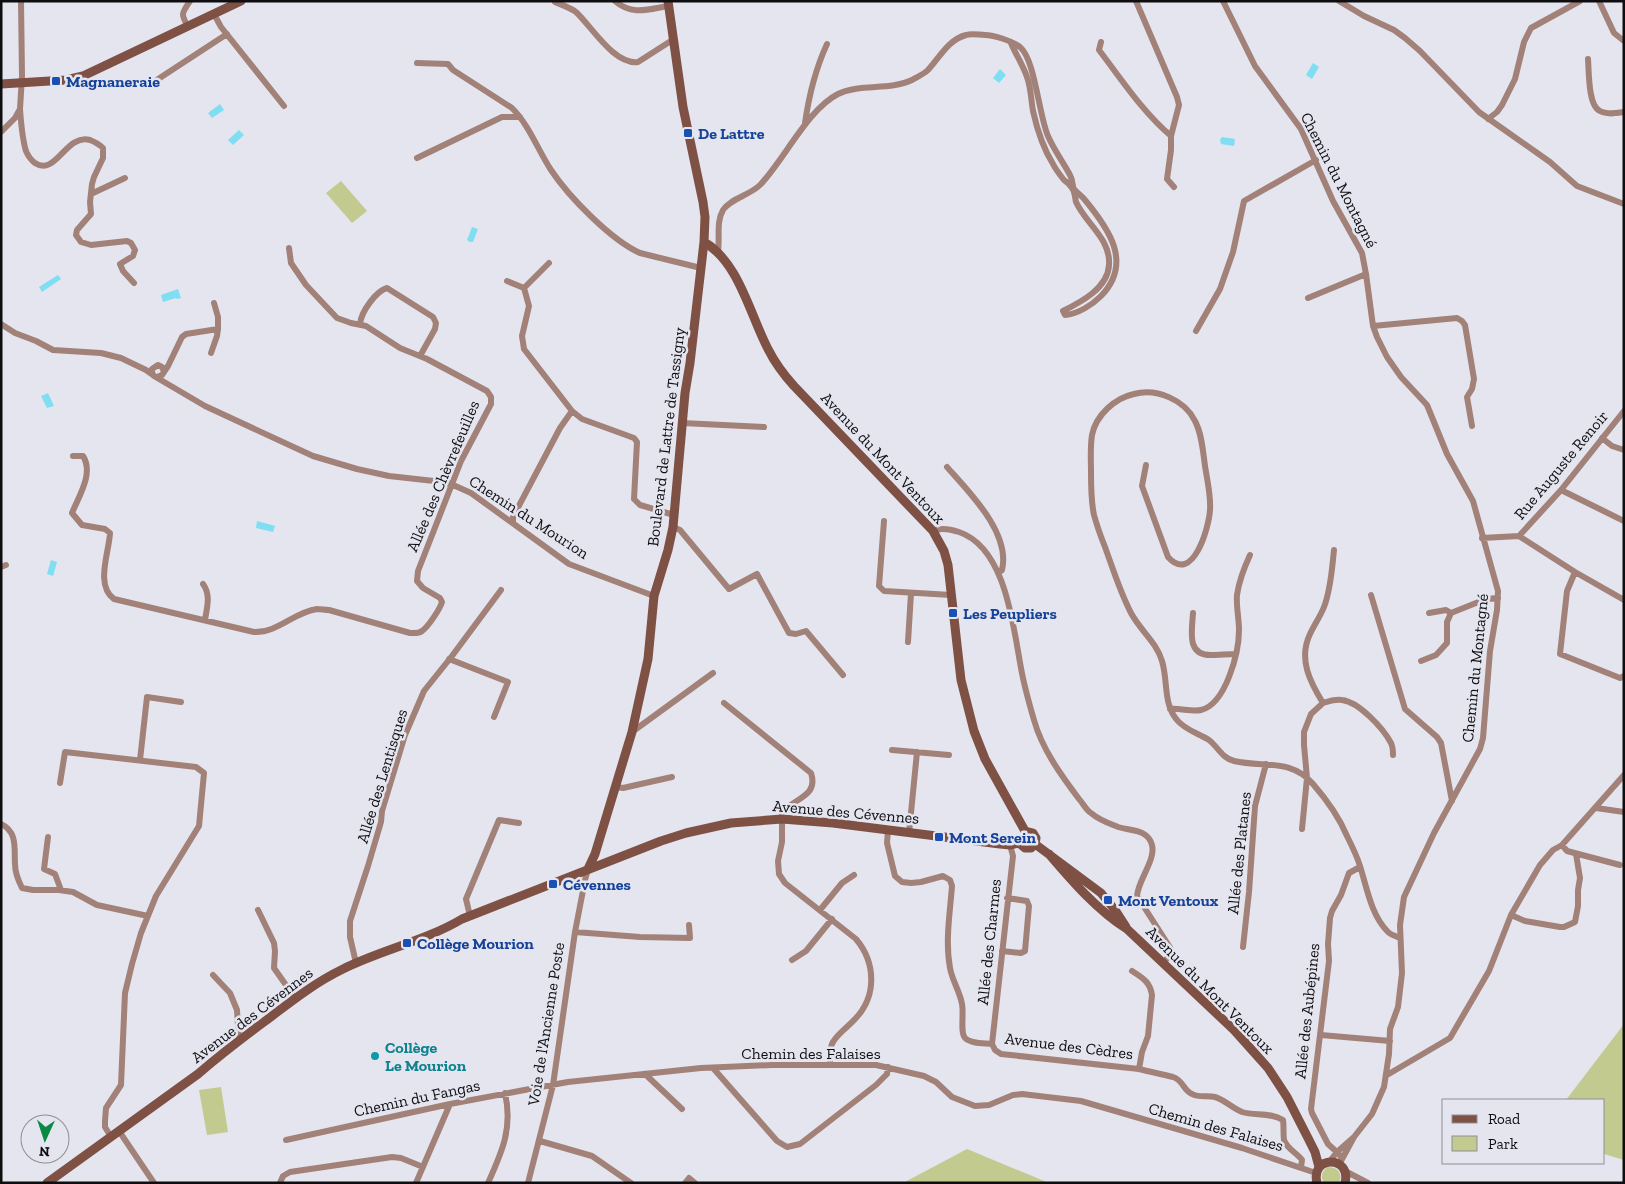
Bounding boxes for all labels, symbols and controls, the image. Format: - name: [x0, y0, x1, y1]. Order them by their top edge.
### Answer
- place label: Magnaneraie: [66, 72, 160, 91]
- marker: Magnaneraie: [50, 75, 62, 87]
- street label: Chemin du Montagné: [1297, 109, 1381, 251]
- place label: De Lattre: [698, 124, 765, 143]
- marker: De Lattre: [682, 127, 694, 139]
- street label: Boulevard de Lattre de Tassigny: [643, 326, 689, 548]
- street label: Avenue du Mont Ventoux: [817, 388, 949, 528]
- street label: Allée des Chèvrefeuilles: [403, 398, 483, 554]
- street label: Rue Auguste Renoir: [1510, 407, 1612, 523]
- street label: Chemin du Mourion: [466, 471, 593, 563]
- street label: Chemin du Montagné: [1458, 593, 1492, 743]
- place label: Les Peupliers: [963, 604, 1057, 623]
- marker: Les Peupliers: [947, 607, 959, 619]
- street label: Allée des Lentisques: [353, 707, 411, 845]
- street label: Allée des Platanes: [1223, 791, 1255, 915]
- street label: Avenue des Cévennes: [772, 796, 920, 828]
- place label: Mont Serein: [949, 828, 1037, 847]
- marker: Mont Serein: [933, 831, 945, 843]
- place label: Cévennes: [563, 875, 631, 894]
- marker: Cévennes: [547, 878, 559, 890]
- street label: Allée des Charmes: [973, 878, 1005, 1006]
- place label: Mont Ventoux: [1118, 891, 1219, 910]
- marker: Mont Ventoux: [1102, 894, 1114, 906]
- street label: Avenue du Mont Ventoux: [1142, 922, 1278, 1058]
- place label: Collège Mourion: [417, 934, 534, 953]
- marker: Collège Mourion: [401, 937, 413, 949]
- street label: Voie de l'Ancienne Poste: [524, 941, 568, 1108]
- street label: Allée des Aubépines: [1290, 942, 1324, 1080]
- street label: Avenue des Cévennes: [188, 963, 316, 1067]
- street label: Avenue des Cèdres: [1004, 1029, 1134, 1063]
- place label: Collège Le Mourion: [385, 1038, 467, 1075]
- street label: Chemin des Falaises: [741, 1044, 881, 1063]
- marker: Collège Le Mourion: [369, 1050, 381, 1062]
- street label: Chemin du Fangas: [352, 1075, 482, 1121]
- street label: Chemin des Falaises: [1146, 1099, 1286, 1155]
- legend: [1442, 1099, 1605, 1164]
- text: Road: [1488, 1110, 1521, 1128]
- north arrow: [20, 1114, 70, 1164]
- text: Park: [1488, 1135, 1518, 1153]
- text: N: [38, 1143, 50, 1160]

